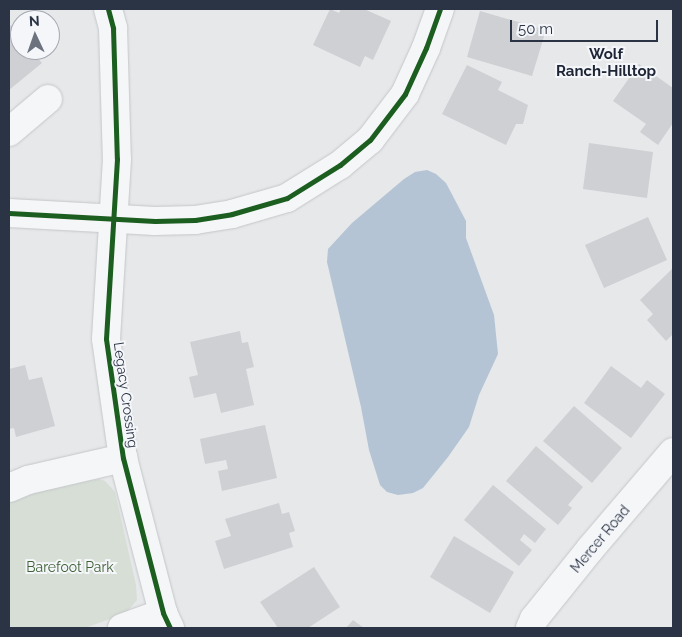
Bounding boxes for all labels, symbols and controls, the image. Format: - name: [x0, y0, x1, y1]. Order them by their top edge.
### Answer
- north arrow: [10, 10, 60, 60]
- scale bar: [512, 10, 660, 42]
- text: N: [29, 13, 40, 29]
- text: 50 m: [518, 20, 553, 38]
- district label: Wolf Ranch-Hilltop: [556, 45, 656, 80]
- street label: Legacy Crossing: [110, 341, 142, 449]
- street label: Mercer Road: [567, 502, 633, 576]
- park label: Barefoot Park: [26, 559, 114, 575]

